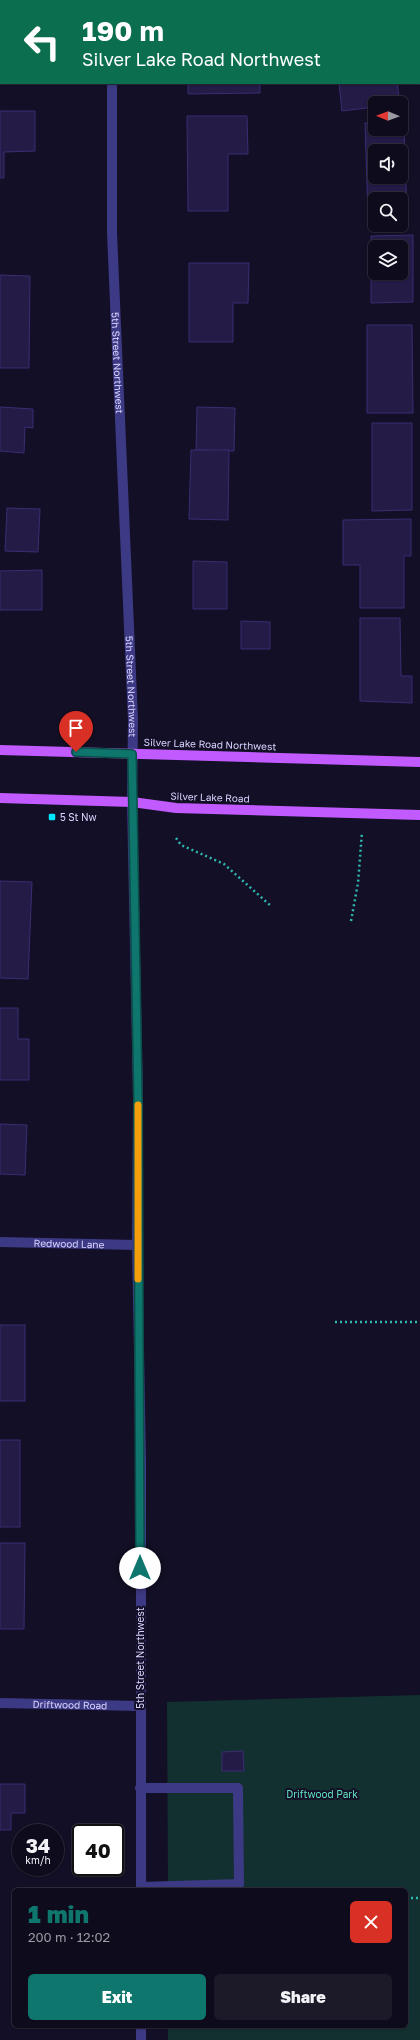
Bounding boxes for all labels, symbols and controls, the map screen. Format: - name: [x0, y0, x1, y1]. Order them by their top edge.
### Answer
- text: 190 m: [82, 14, 164, 47]
- icon: left: [16, 16, 68, 68]
- text: Silver Lake Road Northwest: [82, 48, 321, 70]
- north arrow: [368, 96, 408, 136]
- map controls: [368, 96, 408, 280]
- button: sound: [368, 144, 408, 184]
- button: search: [368, 192, 408, 232]
- button: layers: [368, 240, 408, 280]
- street label: 5th Street Northwest: [109, 312, 126, 414]
- street label: 5th Street Northwest: [123, 636, 139, 737]
- pin: [59, 711, 93, 752]
- icon: arrive: [65, 717, 87, 739]
- street label: Silver Lake Road Northwest: [143, 736, 277, 752]
- street label: Silver Lake Road: [170, 790, 250, 804]
- place label: 5 St Nw: [60, 811, 97, 823]
- marker: 5 St Nw: [47, 812, 57, 822]
- street label: Redwood Lane: [33, 1237, 105, 1250]
- position arrow: [119, 1547, 161, 1589]
- street label: 5th Street Northwest: [134, 1607, 146, 1709]
- street label: Driftwood Road: [33, 1698, 107, 1711]
- park label: Driftwood Park: [286, 1788, 358, 1800]
- speed limit sign: 40: [72, 1824, 124, 1876]
- text: 34: [26, 1833, 50, 1857]
- text: km/h: [25, 1854, 51, 1866]
- text: 1 min: [28, 1899, 89, 1928]
- button: close: [350, 1901, 392, 1943]
- text: 200 m · 12:02: [28, 1929, 110, 1945]
- button: Exit: [28, 1974, 206, 2020]
- button: Share: [214, 1974, 392, 2020]

